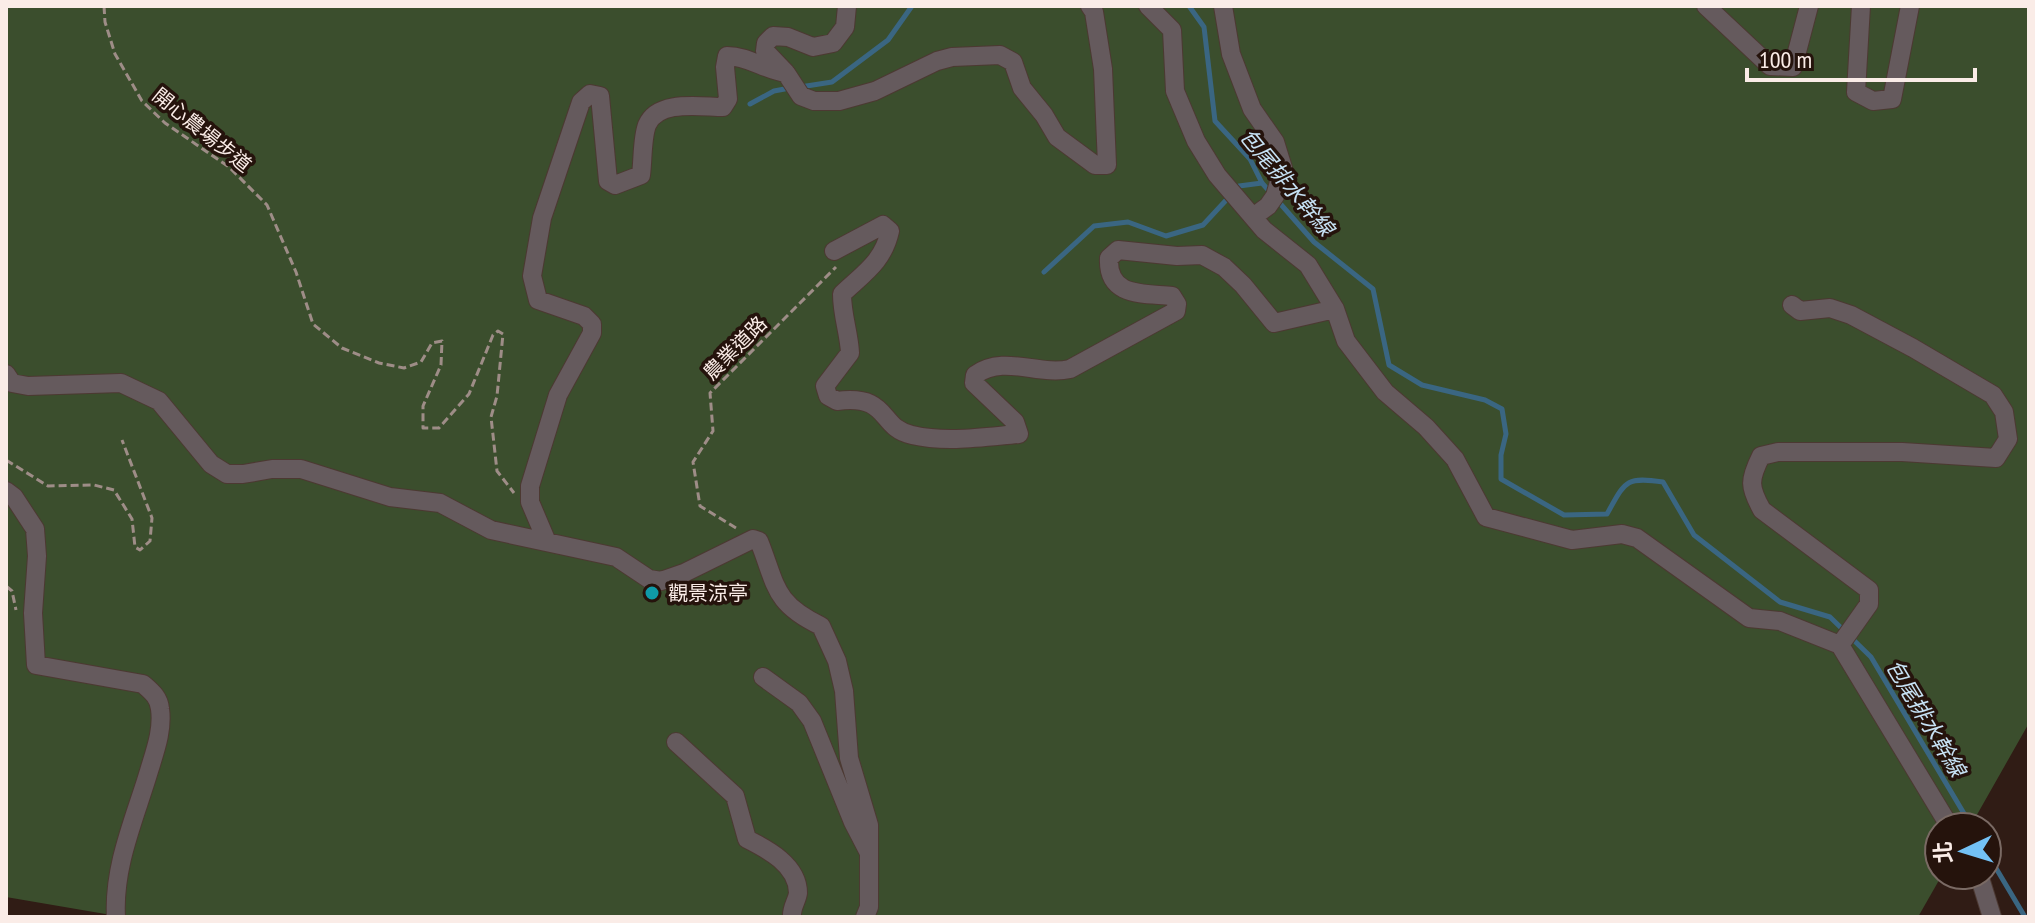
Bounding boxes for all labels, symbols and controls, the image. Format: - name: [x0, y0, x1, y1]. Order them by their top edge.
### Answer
- scale bar: [1747, 32, 1975, 82]
- text: 100 m: [1759, 44, 1812, 75]
- street label: 開心農場步道: [147, 82, 257, 178]
- water label: 包尾排水幹線: [1234, 122, 1342, 244]
- street label: 農業道路: [698, 311, 772, 385]
- place label: 觀景涼亭: [668, 580, 748, 606]
- marker: 觀景涼亭: [643, 584, 661, 602]
- water label: 包尾排水幹線: [1880, 654, 1974, 784]
- north arrow: [1923, 811, 2003, 891]
- text: 北: [1928, 840, 1958, 864]

